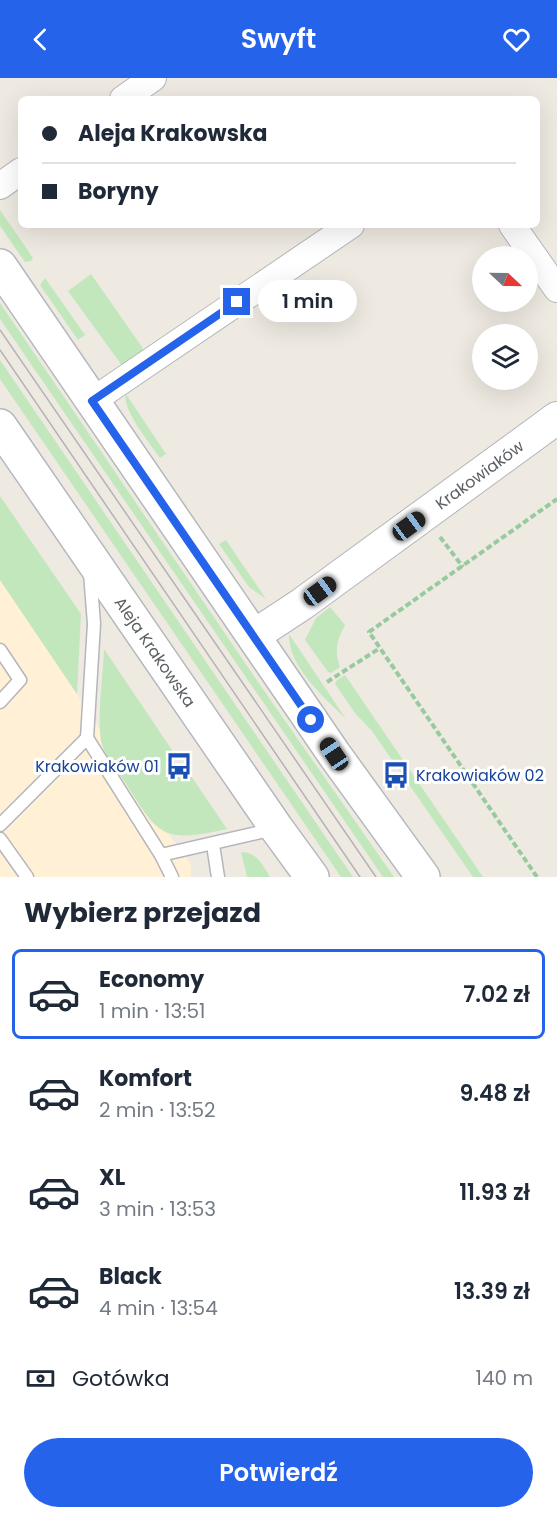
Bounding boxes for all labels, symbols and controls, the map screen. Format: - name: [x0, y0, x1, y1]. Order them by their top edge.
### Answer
- text: Swyft: [241, 20, 316, 57]
- icon: back: [24, 23, 57, 56]
- icon: heart: [500, 23, 533, 56]
- text: Aleja Krakowska: [78, 118, 268, 149]
- text: Boryny: [78, 176, 159, 207]
- north arrow: [472, 246, 538, 312]
- map controls: [472, 246, 538, 390]
- callout: 1 min: [258, 281, 357, 323]
- text: 1 min: [282, 287, 333, 315]
- route end: [223, 288, 250, 315]
- button: layers: [472, 324, 538, 390]
- street label: Krakowiaków: [431, 434, 528, 515]
- car: [389, 508, 429, 544]
- car: [300, 573, 340, 609]
- street label: Aleja Krakowska: [109, 592, 201, 712]
- route start: [297, 706, 324, 733]
- car: [316, 734, 352, 774]
- bus stop icon: Krakowiaków 01: [164, 751, 194, 781]
- place label: Krakowiaków 01: [35, 755, 159, 778]
- bus stop icon: Krakowiaków 02: [381, 760, 411, 790]
- place label: Krakowiaków 02: [416, 764, 544, 787]
- text: Wybierz przejazd: [24, 894, 261, 931]
- text: Economy: [99, 964, 204, 995]
- icon: car: [27, 967, 81, 1021]
- text: 7.02 zł: [463, 979, 530, 1010]
- text: 1 min · 13:51: [99, 997, 205, 1025]
- text: Komfort: [99, 1063, 192, 1094]
- icon: car: [27, 1066, 81, 1120]
- text: 9.48 zł: [460, 1078, 530, 1109]
- text: 2 min · 13:52: [99, 1096, 216, 1124]
- text: XL: [99, 1162, 125, 1193]
- icon: car: [27, 1165, 81, 1219]
- text: 11.93 zł: [459, 1177, 530, 1208]
- text: 3 min · 13:53: [99, 1195, 216, 1223]
- text: Black: [99, 1261, 162, 1292]
- icon: car: [27, 1264, 81, 1318]
- text: 13.39 zł: [454, 1276, 530, 1307]
- text: 4 min · 13:54: [99, 1294, 218, 1322]
- icon: cash: [24, 1362, 57, 1395]
- text: Gotówka: [72, 1363, 170, 1394]
- text: 140 m: [476, 1364, 533, 1392]
- button: Potwierdź: [24, 1438, 533, 1507]

